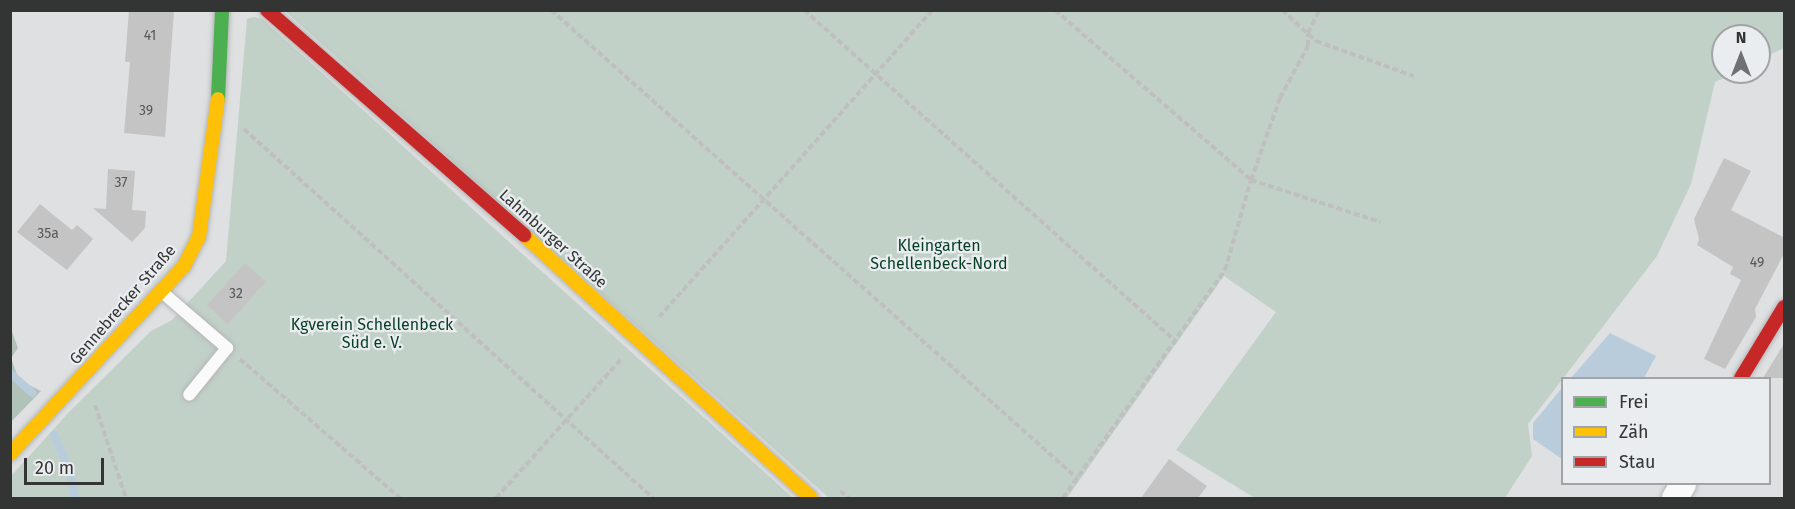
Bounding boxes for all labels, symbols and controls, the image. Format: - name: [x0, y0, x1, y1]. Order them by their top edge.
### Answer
- north arrow: [1711, 24, 1771, 84]
- house number: 41: [144, 28, 156, 44]
- text: N: [1736, 28, 1746, 47]
- house number: 39: [139, 103, 153, 119]
- house number: 37: [114, 175, 128, 191]
- street label: Lahmburger Straße: [495, 186, 611, 292]
- house number: 35a: [37, 226, 59, 242]
- park label: Kleingarten Schellenbeck-Nord: [870, 236, 1008, 274]
- street label: Gennebrecker Straße: [66, 241, 180, 369]
- house number: 49: [1750, 255, 1764, 271]
- house number: 32: [229, 286, 243, 302]
- park label: Kgverein Schellenbeck Süd e. V.: [291, 315, 453, 353]
- legend: [1561, 377, 1771, 485]
- text: Frei: [1619, 391, 1649, 413]
- text: Zäh: [1619, 421, 1648, 443]
- scale bar: [27, 446, 106, 484]
- text: Stau: [1619, 451, 1655, 473]
- text: 20 m: [35, 457, 74, 479]

